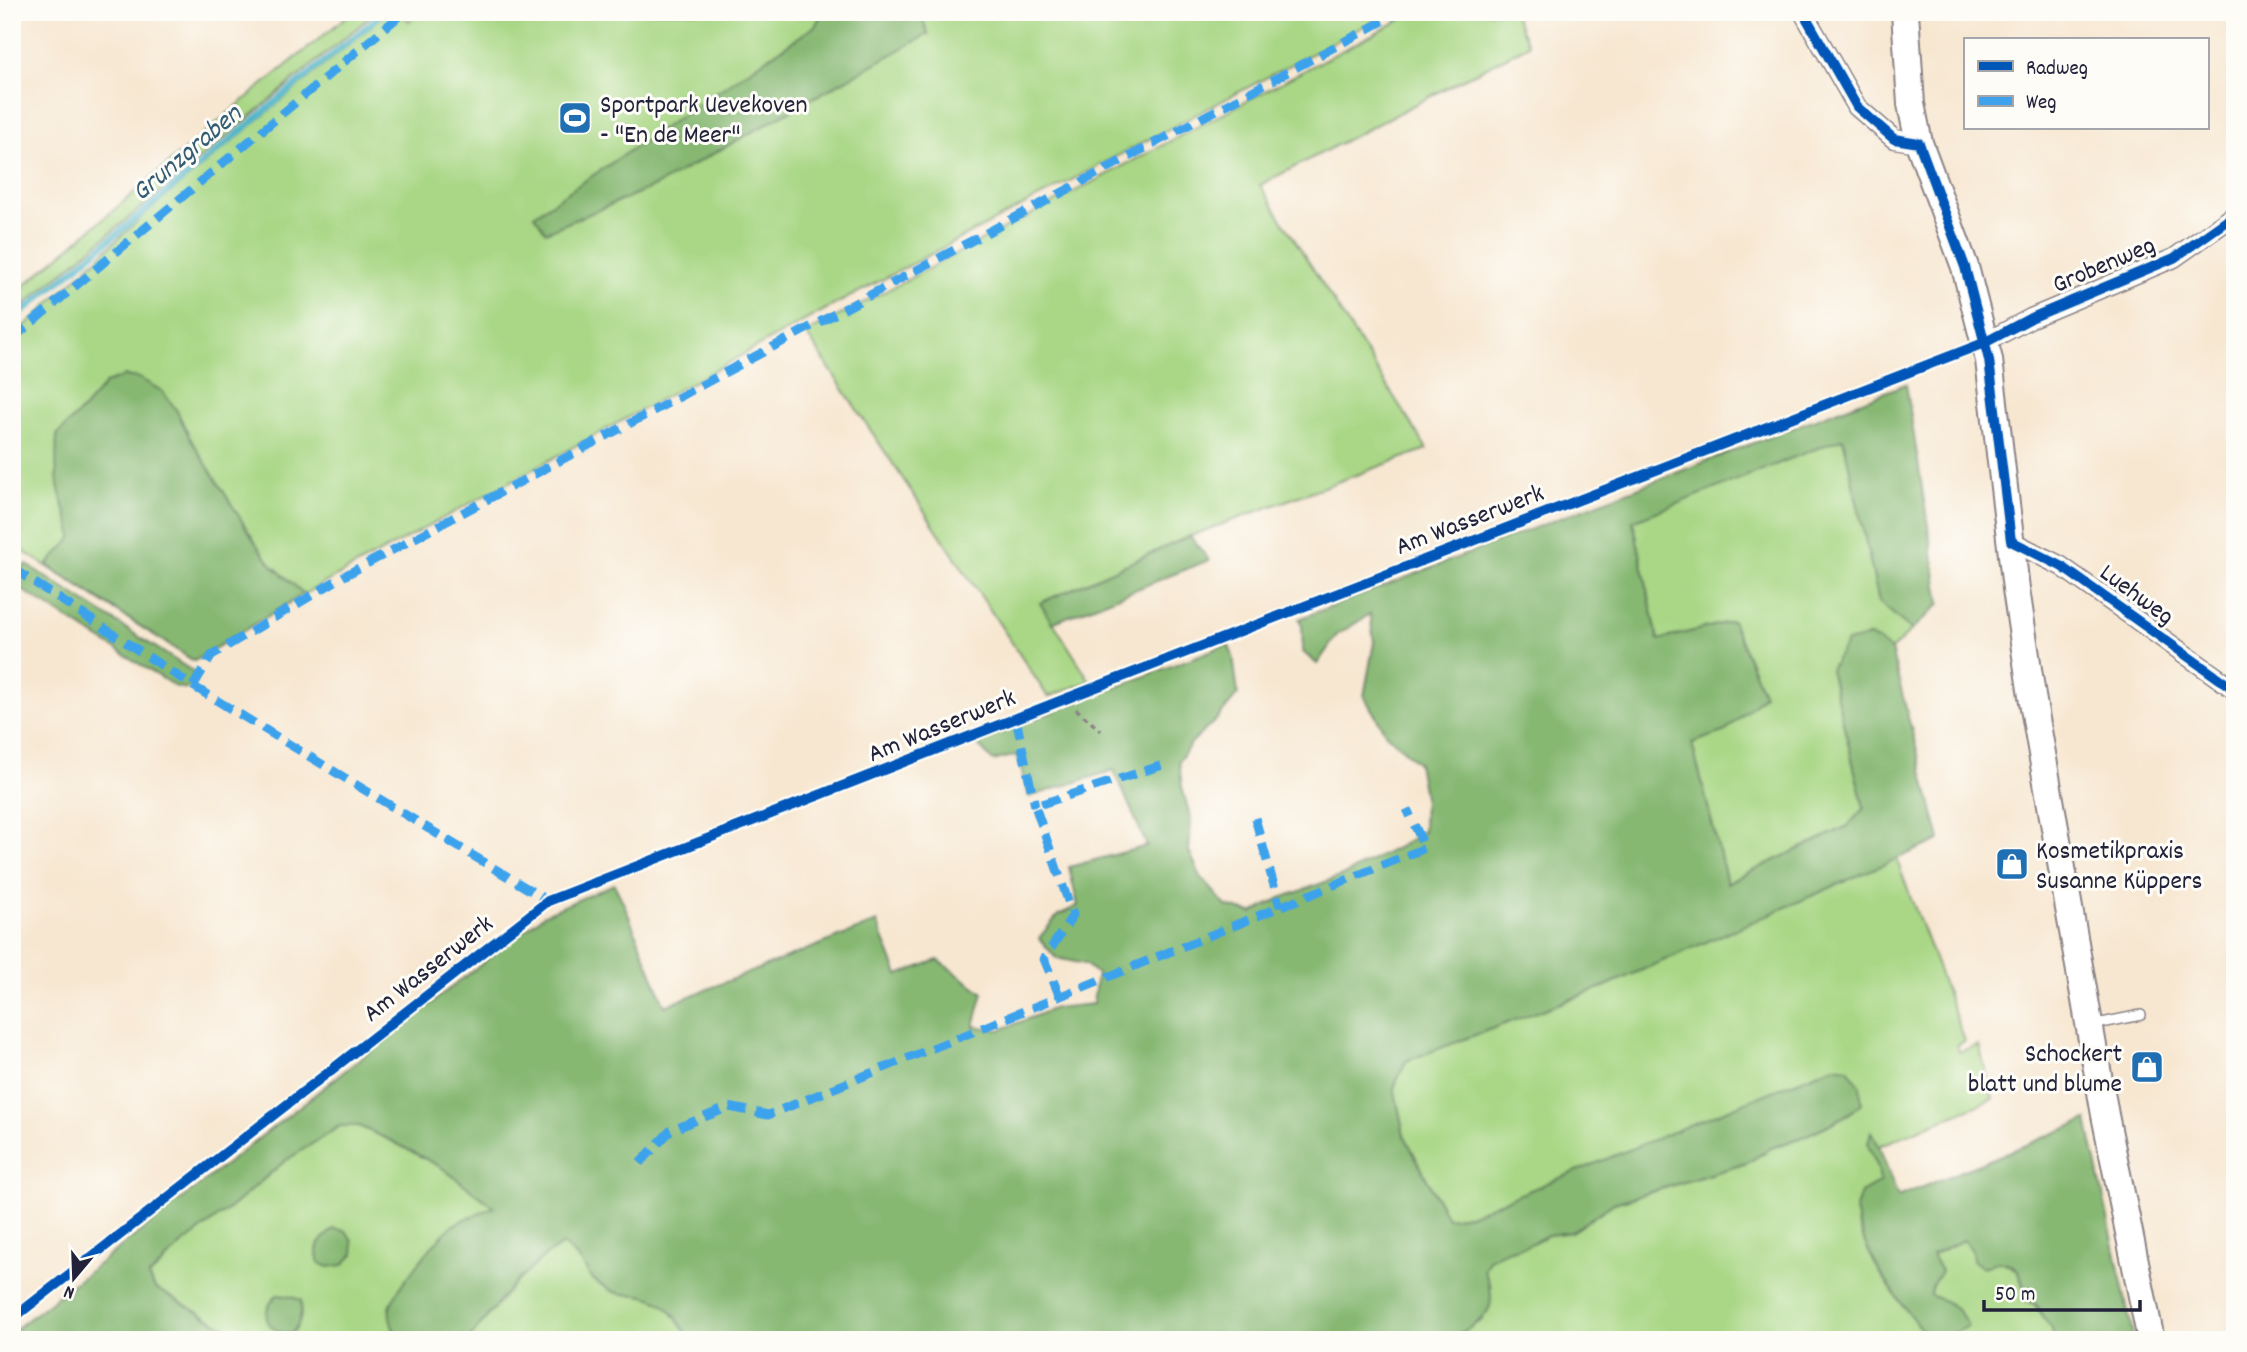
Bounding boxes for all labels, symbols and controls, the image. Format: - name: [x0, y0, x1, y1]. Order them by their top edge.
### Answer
- legend: [1964, 38, 2208, 130]
- text: Radweg: [2026, 55, 2088, 85]
- place label: Sportpark Uevekoven - "En de Meer": [600, 88, 807, 155]
- text: Weg: [2026, 89, 2057, 119]
- water label: Grunzgraben: [124, 96, 253, 213]
- sports icon: Sportpark Uevekoven - "En de Meer": [556, 99, 594, 137]
- street label: Grobenweg: [2047, 228, 2162, 304]
- street label: Am Wasserwerk: [1391, 476, 1550, 567]
- street label: Luehweg: [2091, 556, 2181, 636]
- street label: Am Wasserwerk: [863, 681, 1022, 774]
- place label: Kosmetikpraxis Susanne Küppers: [2036, 834, 2202, 901]
- shop icon: Kosmetikpraxis Susanne Küppers: [1993, 845, 2031, 883]
- street label: Am Wasserwerk: [356, 907, 502, 1033]
- place label: Schockert blatt und blume: [1968, 1037, 2122, 1104]
- shop icon: Schockert blatt und blume: [2128, 1048, 2166, 1086]
- north arrow: [38, 1244, 108, 1314]
- scale bar: [1984, 1268, 2140, 1312]
- text: N: [61, 1276, 78, 1305]
- text: 50 m: [1995, 1281, 2035, 1311]

